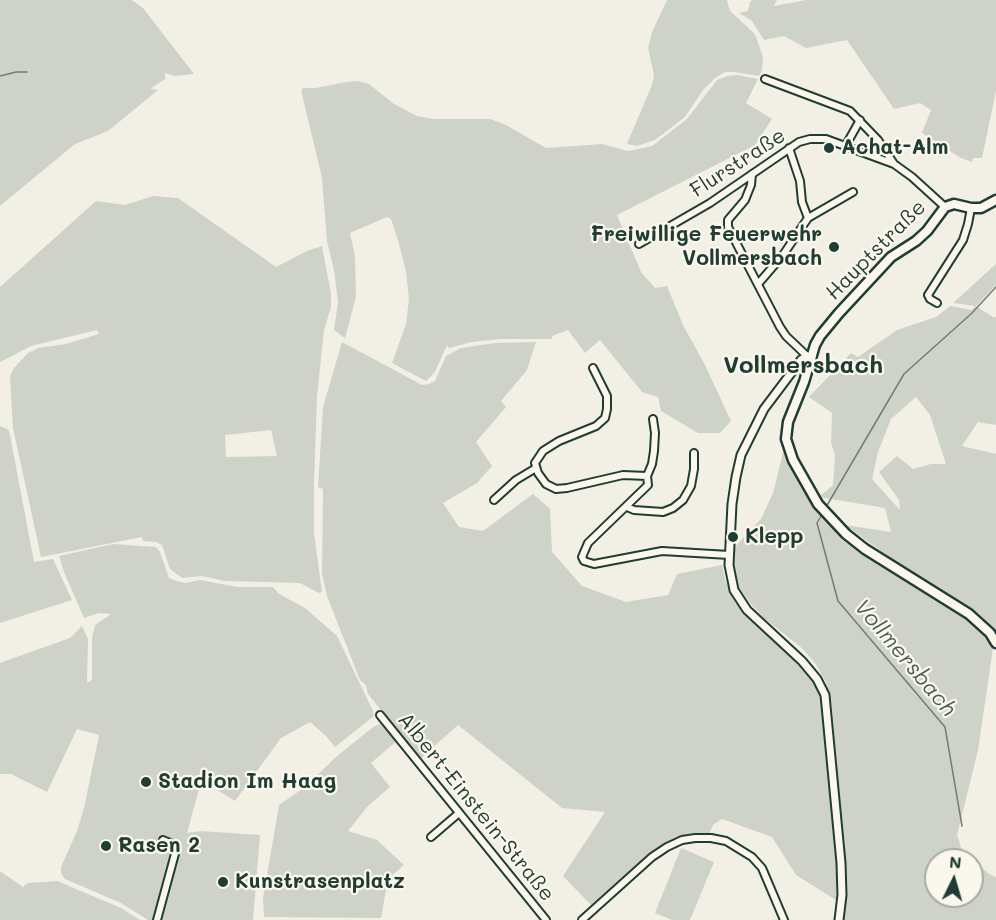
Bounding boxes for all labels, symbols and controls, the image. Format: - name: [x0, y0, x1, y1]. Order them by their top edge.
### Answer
- street label: Flurstraße: [686, 123, 790, 203]
- place label: Achat-Alm: [841, 135, 948, 161]
- marker: Achat-Alm: [822, 141, 836, 155]
- street label: Hauptstraße: [821, 195, 931, 305]
- place label: Freiwillige Feuerwehr Vollmersbach: [590, 222, 822, 272]
- marker: Freiwillige Feuerwehr Vollmersbach: [827, 240, 841, 254]
- district label: Vollmersbach: [723, 352, 883, 380]
- place label: Klepp: [745, 524, 803, 550]
- marker: Klepp: [726, 530, 740, 544]
- water label: Vollmersbach: [848, 594, 962, 722]
- street label: Albert-Einstein-Straße: [392, 708, 560, 906]
- place label: Stadion Im Haag: [158, 769, 336, 795]
- marker: Stadion Im Haag: [139, 775, 153, 789]
- place label: Rasen 2: [118, 833, 200, 859]
- marker: Rasen 2: [99, 839, 113, 853]
- north arrow: [924, 848, 984, 908]
- text: N: [948, 851, 962, 873]
- place label: Kunstrasenplatz: [235, 869, 405, 895]
- marker: Kunstrasenplatz: [216, 875, 230, 889]

